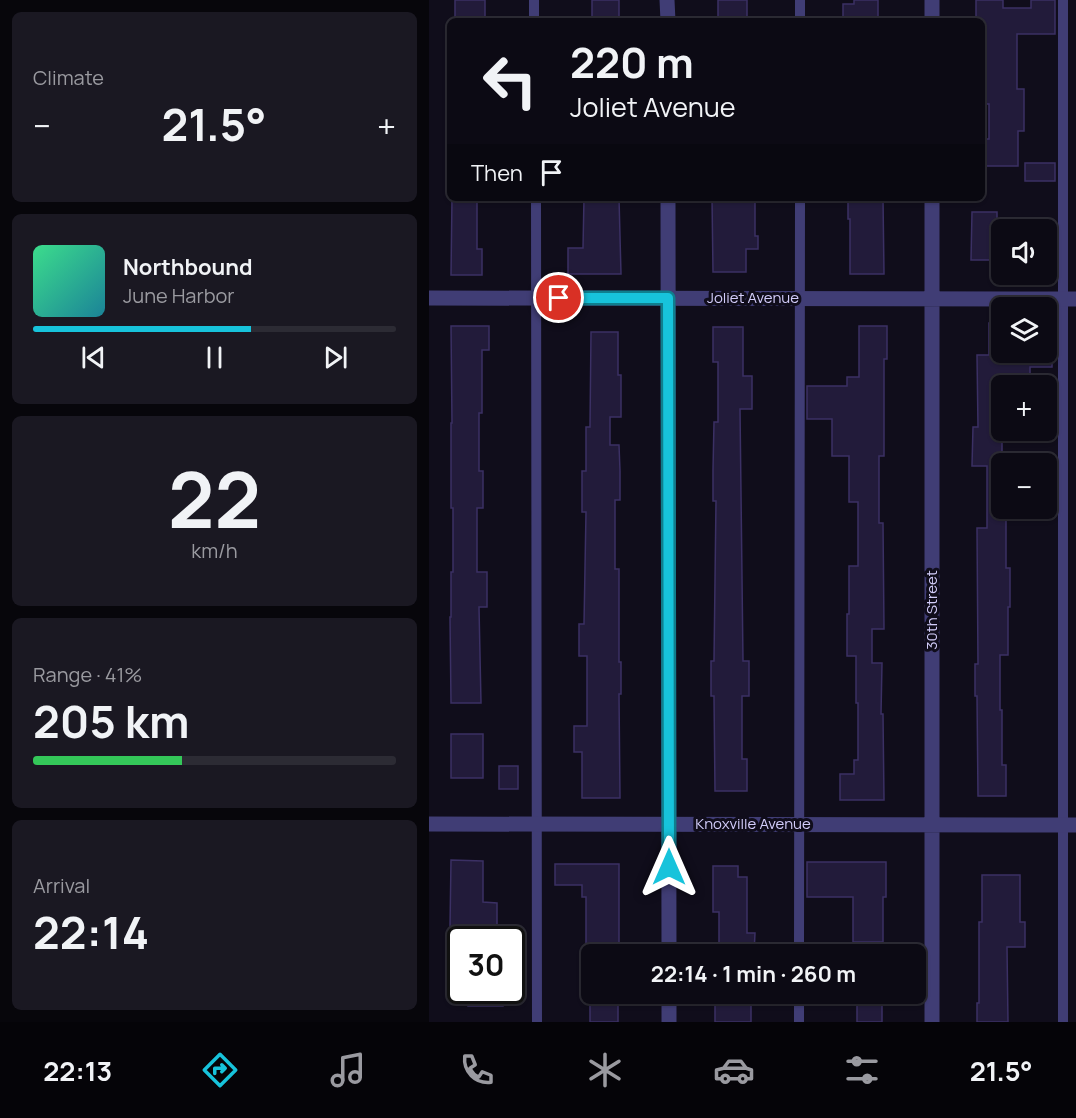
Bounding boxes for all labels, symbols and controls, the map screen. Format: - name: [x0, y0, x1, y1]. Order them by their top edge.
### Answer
- text: 220 m: [570, 33, 694, 91]
- icon: left: [471, 42, 549, 120]
- text: Climate: [33, 64, 104, 91]
- text: Joliet Avenue: [570, 88, 736, 125]
- text: 21.5°: [161, 93, 266, 155]
- text: −: [33, 103, 51, 148]
- text: +: [377, 103, 396, 148]
- icon: arrive: [535, 156, 568, 189]
- text: Then: [471, 158, 523, 188]
- map controls: [991, 219, 1057, 519]
- button: sound: [991, 219, 1057, 285]
- text: Northbound: [123, 252, 253, 282]
- pin: [533, 272, 584, 323]
- icon: arrive: [542, 281, 575, 314]
- text: June Harbor: [123, 282, 235, 309]
- street label: Joliet Avenue: [707, 287, 799, 308]
- button: layers: [991, 297, 1057, 363]
- icon: previous: [77, 341, 110, 374]
- icon: pause: [198, 341, 231, 374]
- icon: next: [319, 341, 352, 374]
- button: +: [991, 375, 1057, 441]
- text: 22: [168, 445, 261, 551]
- button: −: [991, 453, 1057, 519]
- text: km/h: [191, 537, 238, 564]
- street label: 30th Street: [921, 570, 942, 650]
- text: Range · 41%: [33, 661, 142, 688]
- text: 205 km: [33, 690, 189, 752]
- street label: Knoxville Avenue: [695, 813, 811, 834]
- position arrow: [637, 835, 701, 899]
- text: Arrival: [33, 872, 90, 899]
- text: 22:14: [33, 901, 149, 963]
- speed limit sign: 30: [447, 926, 525, 1004]
- text: 22:14 · 1 min · 260 m: [651, 959, 856, 989]
- icon: directions: [199, 1049, 241, 1091]
- icon: music: [327, 1049, 369, 1091]
- icon: phone: [456, 1049, 498, 1091]
- icon: climate: [584, 1049, 626, 1091]
- icon: car: [713, 1049, 755, 1091]
- icon: filters: [841, 1049, 883, 1091]
- text: 22:13: [43, 1052, 112, 1089]
- text: 21.5°: [970, 1052, 1033, 1089]

